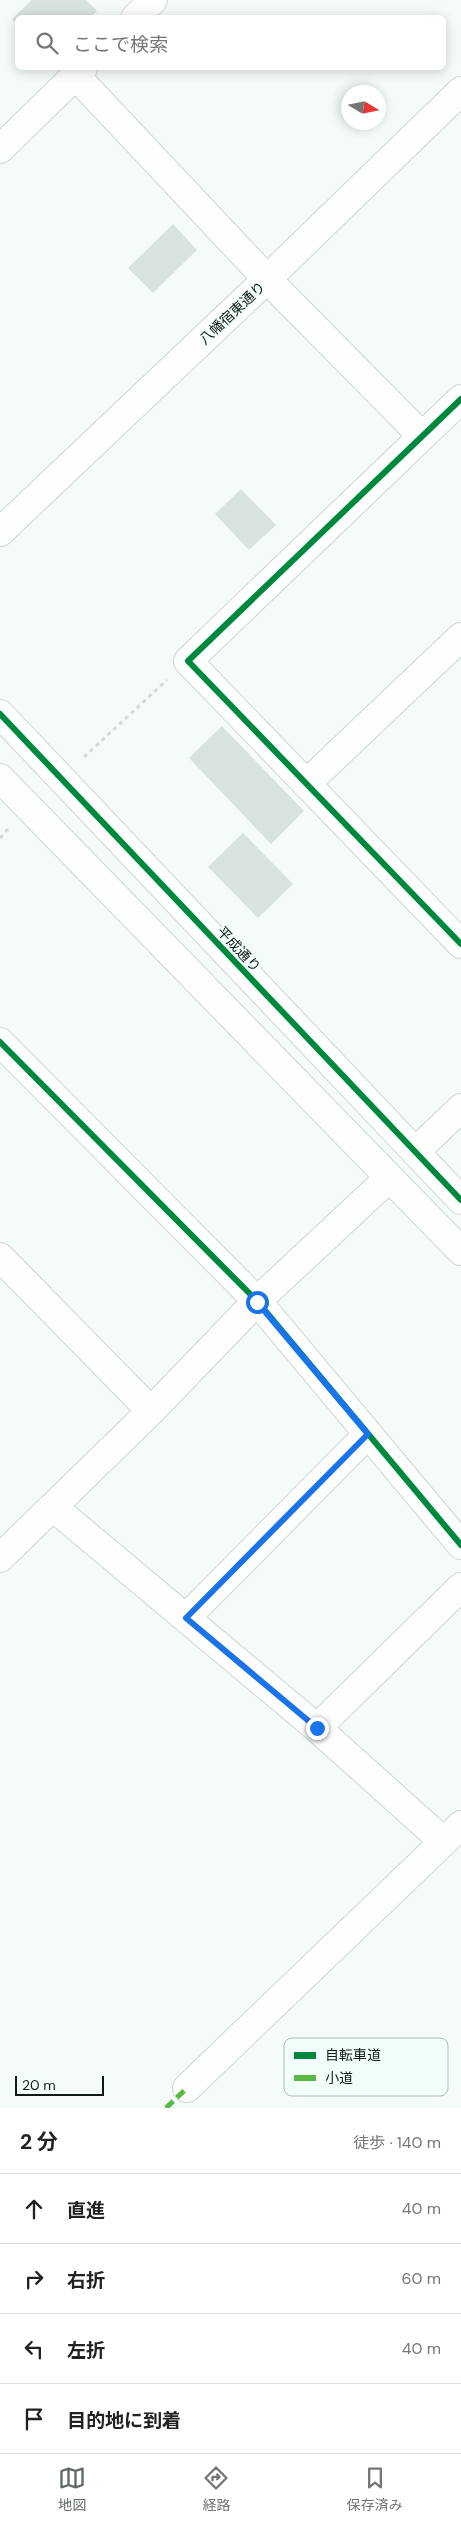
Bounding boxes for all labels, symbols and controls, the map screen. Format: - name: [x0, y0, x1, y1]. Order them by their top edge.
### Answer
- search box: [15, 15, 446, 70]
- icon: search: [33, 29, 61, 57]
- text: ここで検索: [73, 32, 168, 57]
- north arrow: [341, 85, 386, 130]
- street label: 八幡宿東通り: [195, 278, 269, 348]
- street label: 平成通り: [213, 922, 265, 976]
- route start: [246, 1291, 269, 1314]
- route end: [306, 1717, 329, 1740]
- legend: [284, 2038, 448, 2096]
- text: 自転車道: [325, 2046, 381, 2064]
- text: 小道: [325, 2069, 353, 2087]
- scale bar: [15, 2073, 104, 2096]
- text: 20 m: [22, 2076, 56, 2094]
- text: 2 分: [20, 2128, 58, 2156]
- text: 徒歩 · 140 m: [353, 2132, 441, 2153]
- icon: ahead: [20, 2195, 48, 2223]
- text: 直進: [67, 2198, 105, 2223]
- text: 40 m: [402, 2198, 441, 2219]
- icon: right: [20, 2265, 48, 2293]
- text: 右折: [67, 2268, 105, 2293]
- text: 60 m: [401, 2268, 441, 2289]
- icon: left: [20, 2335, 48, 2363]
- text: 左折: [67, 2338, 105, 2363]
- text: 40 m: [402, 2338, 441, 2359]
- icon: arrive: [20, 2405, 48, 2433]
- text: 目的地に到着: [67, 2408, 181, 2433]
- tab: 地図: [58, 2464, 86, 2514]
- tab: 経路: [202, 2464, 230, 2514]
- tab: 保存済み: [347, 2464, 403, 2514]

